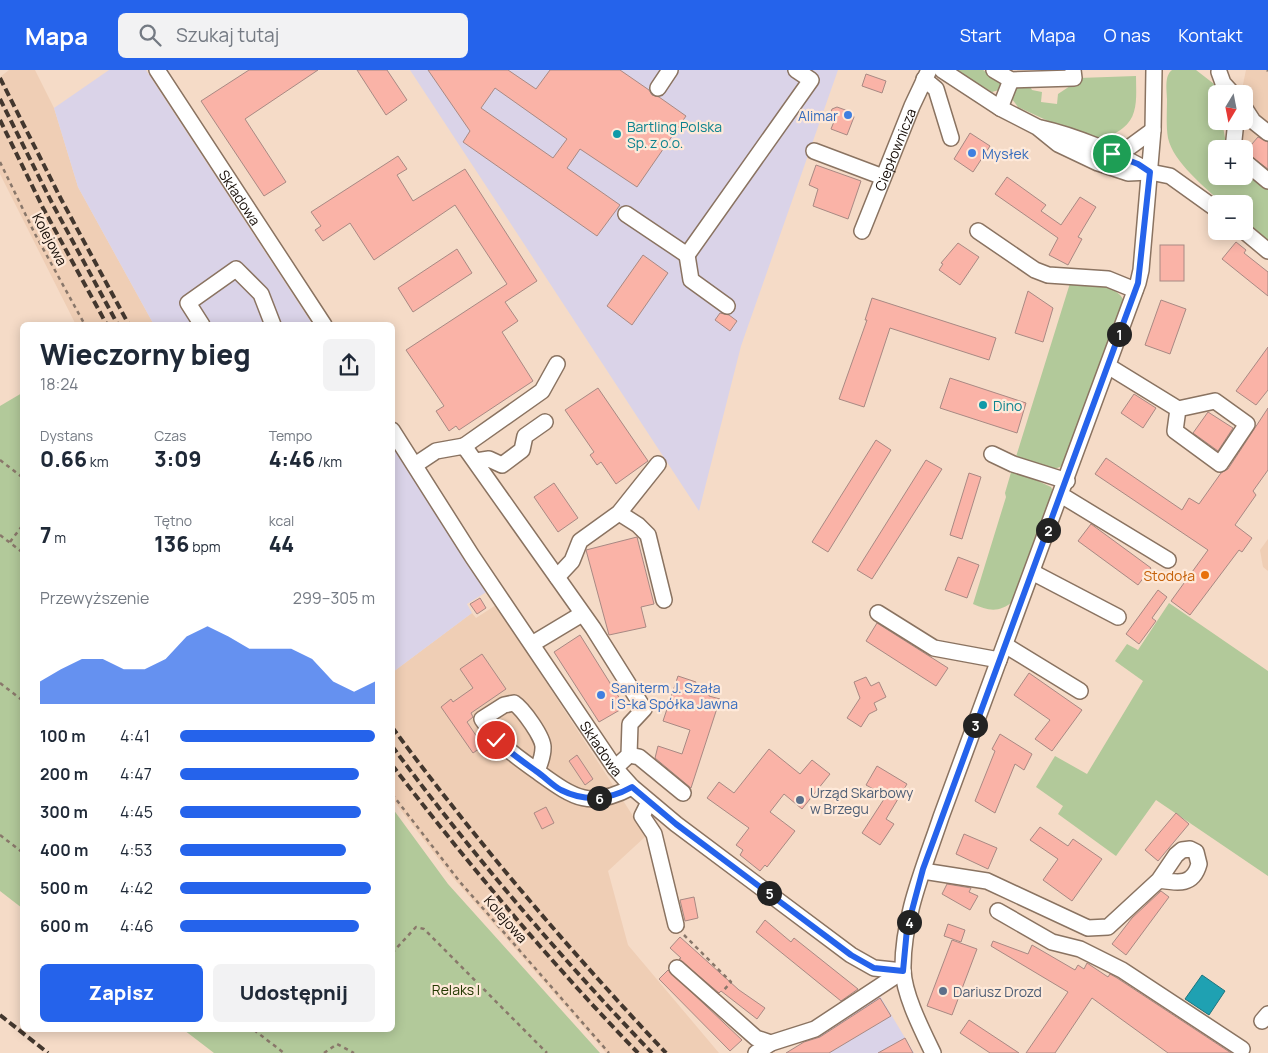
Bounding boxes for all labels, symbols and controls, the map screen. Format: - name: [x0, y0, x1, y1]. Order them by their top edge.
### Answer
- search box: [118, 13, 468, 58]
- text: Mapa: [25, 19, 88, 52]
- icon: search: [136, 21, 164, 49]
- text: Szukaj tutaj: [176, 22, 279, 48]
- text: Start: [960, 23, 1002, 47]
- text: Mapa: [1030, 23, 1076, 47]
- text: O nas: [1104, 23, 1150, 47]
- text: Kontakt: [1178, 23, 1243, 47]
- north arrow: [1208, 85, 1252, 130]
- map controls: [1208, 85, 1253, 240]
- street label: Ciepłownicza: [870, 105, 920, 193]
- place label: Alimar: [798, 106, 838, 125]
- marker: Alimar: [842, 109, 854, 121]
- place label: Bartling Polska Sp. z o.o.: [627, 117, 722, 152]
- marker: Bartling Polska Sp. z o.o.: [611, 128, 623, 140]
- pin: [1091, 133, 1133, 175]
- icon: arrive: [1098, 140, 1126, 168]
- button: +: [1208, 140, 1253, 185]
- place label: Mysłek: [982, 144, 1030, 163]
- marker: Mysłek: [966, 147, 978, 159]
- street label: Składowa: [215, 166, 265, 229]
- button: −: [1208, 195, 1253, 240]
- street label: Kolejowa: [28, 209, 72, 269]
- pin: 1: [1106, 322, 1132, 346]
- text: 1: [1116, 325, 1123, 344]
- text: Wieczorny bieg: [40, 335, 251, 373]
- button: share: [323, 339, 375, 391]
- text: 18:24: [40, 373, 79, 395]
- place label: Dino: [993, 396, 1022, 415]
- marker: Dino: [977, 399, 989, 411]
- text: Dystans: [40, 426, 93, 445]
- text: Czas: [154, 426, 186, 445]
- text: Tempo: [269, 426, 312, 445]
- text: 0.66: [40, 445, 87, 473]
- text: 3:09: [154, 445, 201, 473]
- text: 4:46: [269, 445, 315, 473]
- text: km: [87, 452, 109, 471]
- text: /km: [315, 452, 342, 471]
- text: Tętno: [154, 511, 192, 530]
- text: kcal: [269, 511, 294, 530]
- pin: 2: [1036, 518, 1060, 542]
- text: 7: [40, 521, 51, 549]
- text: 2: [1044, 521, 1053, 540]
- text: m: [51, 528, 66, 547]
- text: 136: [154, 530, 189, 558]
- text: 44: [269, 530, 294, 558]
- text: bpm: [189, 537, 221, 556]
- place label: Stodoła: [1143, 566, 1195, 585]
- marker: Stodoła: [1199, 569, 1211, 581]
- text: Przewyższenie: [40, 587, 149, 609]
- text: 299–305 m: [293, 587, 375, 609]
- place label: Saniterm J. Szała i S-ka Spółka Jawna: [611, 678, 738, 713]
- marker: Saniterm J. Szała i S-ka Spółka Jawna: [595, 689, 607, 701]
- pin: 3: [962, 712, 988, 738]
- text: 3: [971, 716, 980, 735]
- street label: Składowa: [576, 717, 627, 780]
- pin: [475, 719, 517, 761]
- text: 100 m: [40, 725, 86, 747]
- text: 4:41: [120, 725, 150, 747]
- icon: check: [482, 726, 510, 754]
- text: 200 m: [40, 763, 88, 785]
- text: 4:47: [120, 763, 152, 785]
- place label: Urząd Skarbowy w Brzegu: [810, 783, 914, 818]
- pin: 6: [586, 786, 612, 810]
- text: 6: [595, 789, 604, 808]
- marker: Urząd Skarbowy w Brzegu: [794, 794, 806, 806]
- text: 300 m: [40, 801, 88, 823]
- text: 4:45: [120, 801, 153, 823]
- text: 400 m: [40, 839, 88, 861]
- text: 4:53: [120, 839, 152, 861]
- text: 500 m: [40, 877, 88, 899]
- text: 4:42: [120, 877, 153, 899]
- pin: 5: [756, 880, 782, 906]
- text: 5: [765, 884, 774, 903]
- street label: Kolejowa: [480, 891, 532, 947]
- pin: 4: [896, 910, 922, 934]
- text: 4: [905, 913, 914, 932]
- text: 600 m: [40, 915, 89, 937]
- text: 4:46: [120, 915, 154, 937]
- button: Zapisz: [40, 964, 203, 1022]
- button: Udostępnij: [213, 964, 375, 1022]
- park label: Relaks I: [432, 980, 480, 999]
- place label: Dariusz Drozd: [953, 982, 1042, 1001]
- marker: Dariusz Drozd: [937, 985, 949, 997]

